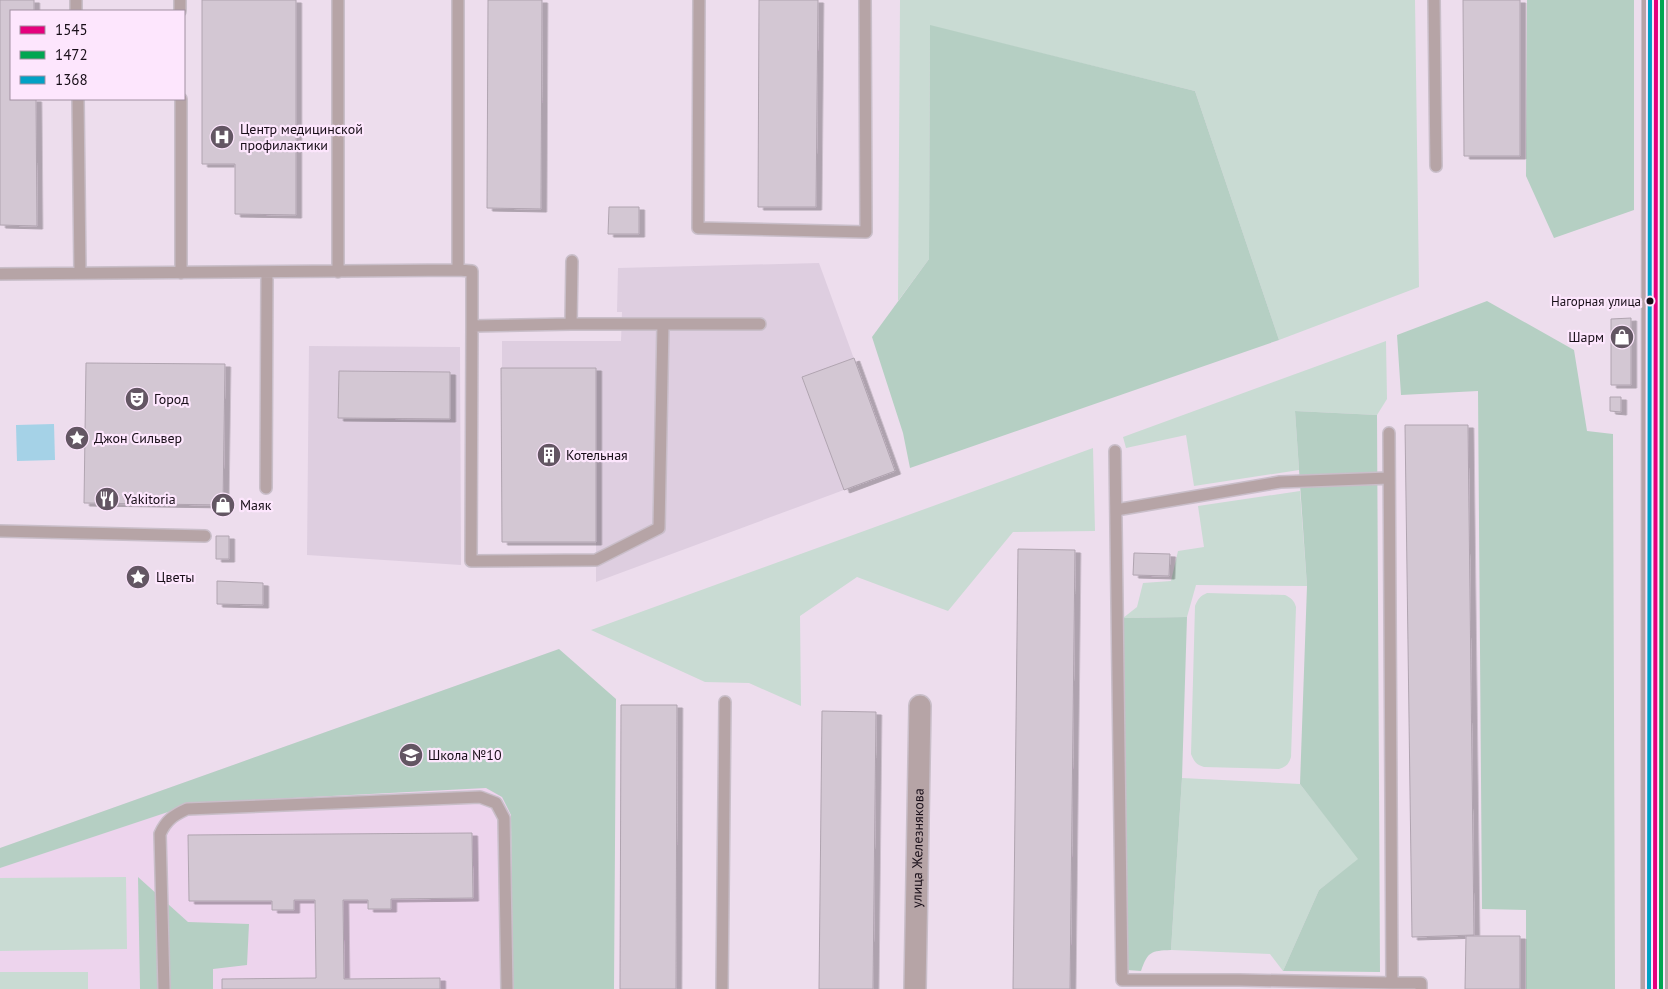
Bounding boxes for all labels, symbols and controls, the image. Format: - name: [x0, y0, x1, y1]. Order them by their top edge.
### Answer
- legend: [10, 10, 185, 100]
- text: 1545: [55, 20, 88, 39]
- text: 1472: [55, 45, 88, 64]
- text: 1368: [55, 70, 88, 89]
- place label: Центр медицинской профилактики: [240, 120, 363, 154]
- hospital icon: Центр медицинской профилактики: [209, 124, 235, 150]
- place label: Нагорная улица: [1551, 293, 1641, 310]
- marker: Нагорная улица: [1645, 296, 1655, 306]
- shop icon: Шарм: [1609, 324, 1635, 350]
- place label: Шарм: [1568, 328, 1604, 346]
- theatre icon: Город: [124, 386, 150, 412]
- place label: Город: [154, 390, 189, 408]
- place icon: Джон Сильвер: [64, 425, 90, 451]
- place label: Джон Сильвер: [94, 429, 182, 447]
- building icon: Котельная: [536, 442, 562, 468]
- place label: Котельная: [566, 446, 628, 464]
- restaurant icon: Yakitoria: [94, 486, 120, 512]
- place label: Yakitoria: [124, 490, 176, 508]
- shop icon: Маяк: [210, 492, 236, 518]
- place label: Маяк: [240, 496, 272, 514]
- place icon: Цветы: [125, 564, 151, 590]
- place label: Цветы: [156, 568, 195, 586]
- school or university icon: Школа №10: [398, 742, 424, 768]
- place label: Школа №10: [428, 746, 502, 764]
- street label: улица Железнякова: [907, 788, 928, 908]

